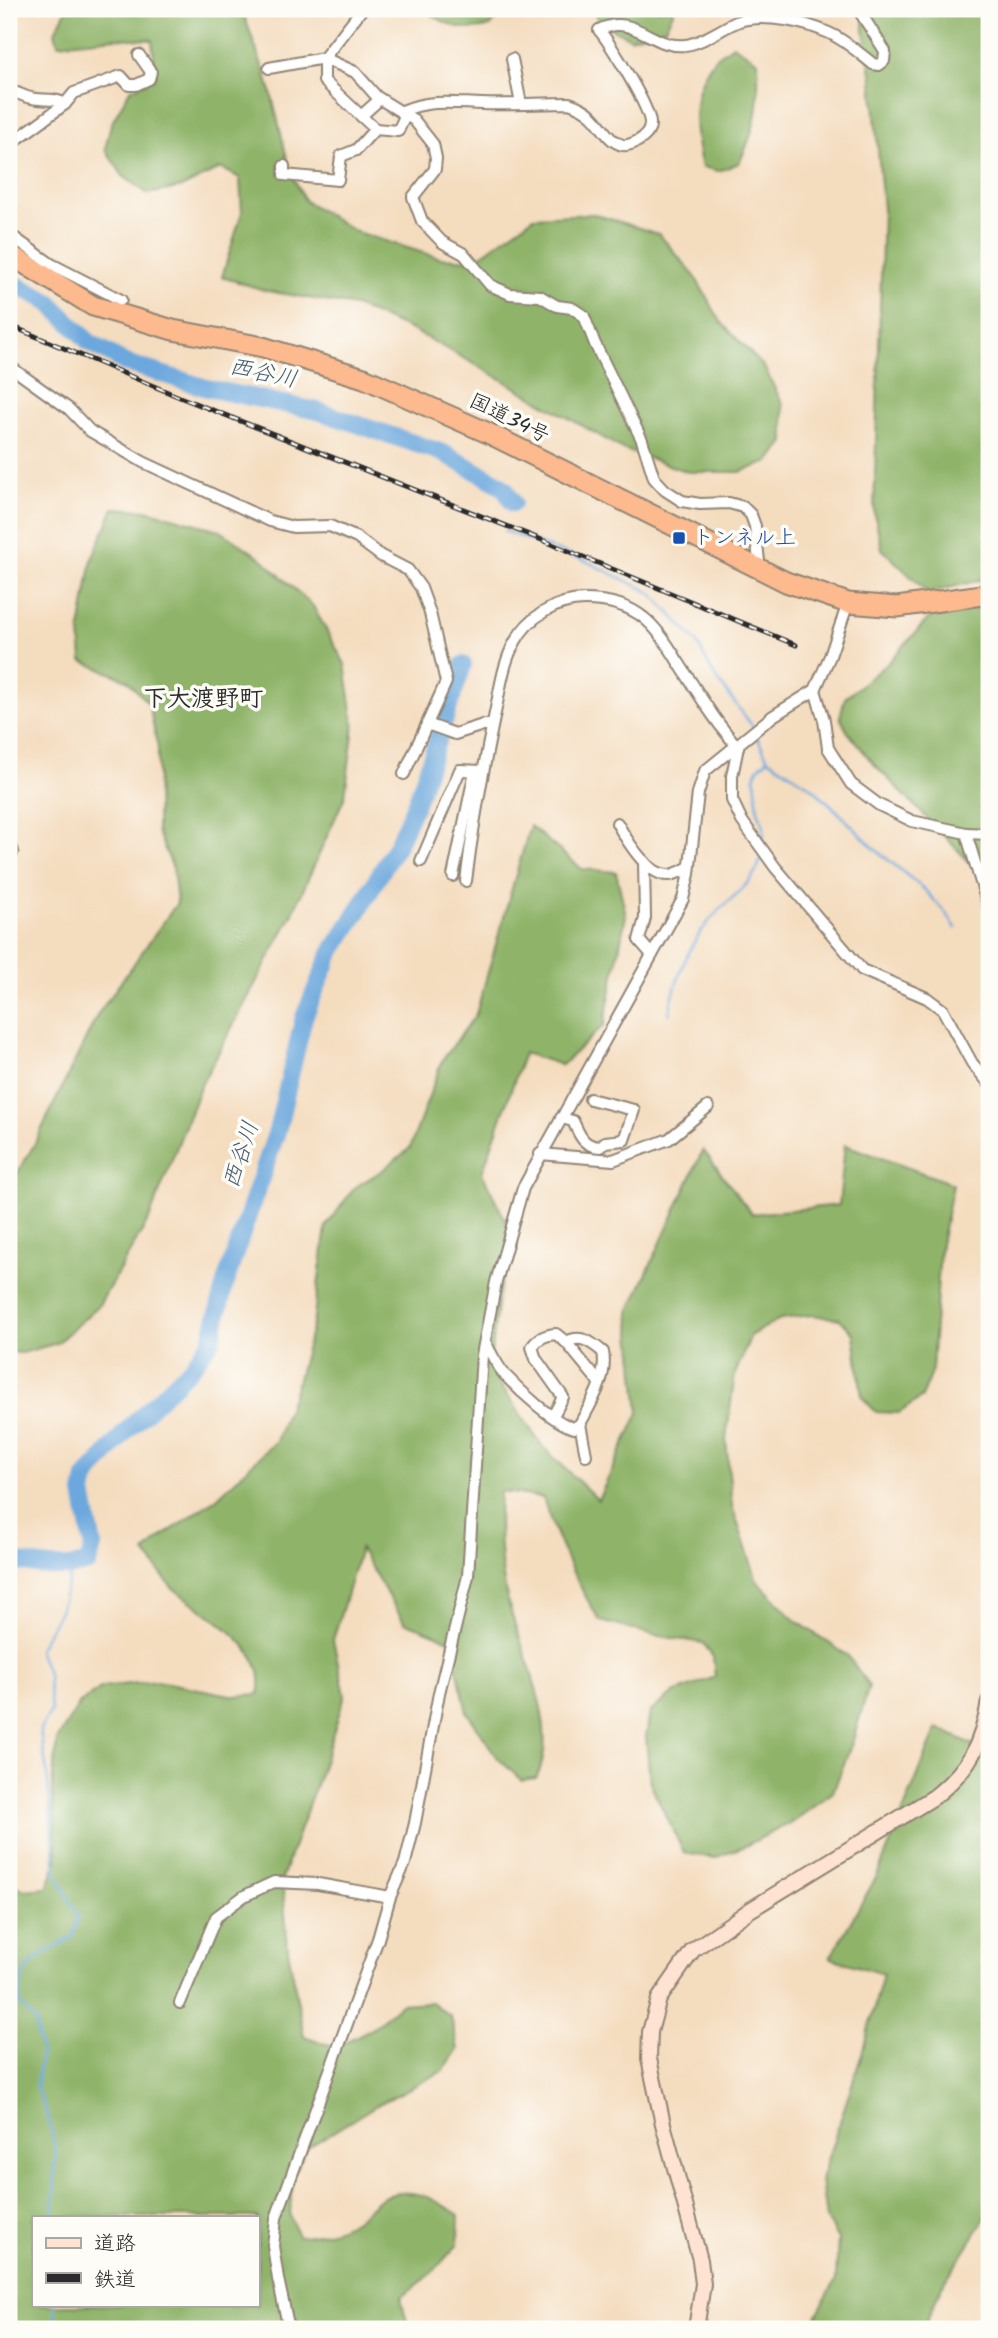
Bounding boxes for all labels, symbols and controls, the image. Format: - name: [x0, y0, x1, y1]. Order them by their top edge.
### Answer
- water label: 西谷川: [226, 349, 300, 399]
- street label: 国道34号: [463, 385, 555, 453]
- place label: トンネル上: [693, 522, 796, 555]
- marker: トンネル上: [671, 530, 687, 546]
- district label: 下大渡野町: [143, 680, 263, 719]
- water label: 西谷川: [214, 1117, 270, 1193]
- legend: [32, 2216, 259, 2306]
- text: 道路: [94, 2228, 136, 2261]
- text: 鉄道: [94, 2264, 136, 2297]

